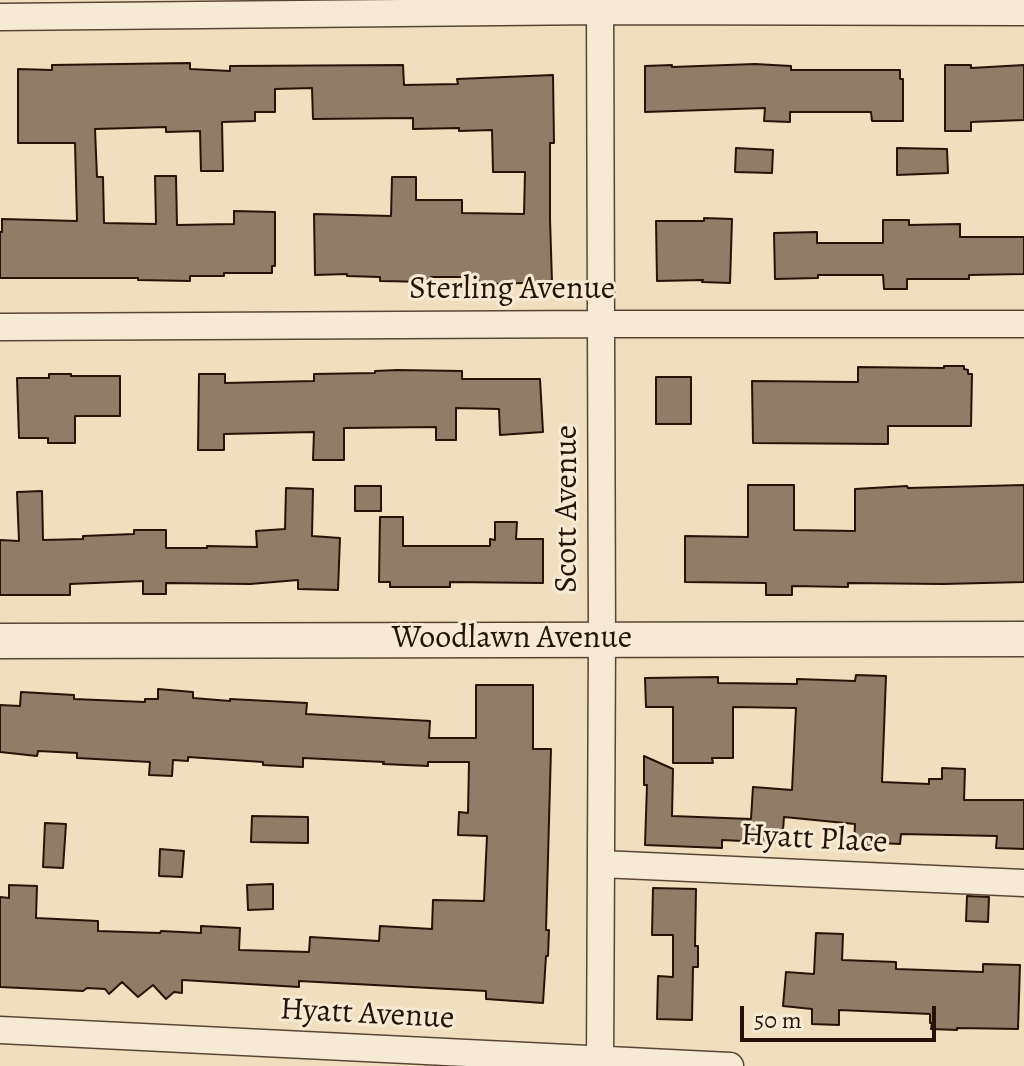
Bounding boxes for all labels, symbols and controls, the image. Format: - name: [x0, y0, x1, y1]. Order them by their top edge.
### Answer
- street label: Sterling Avenue: [409, 271, 615, 309]
- street label: Scott Avenue: [549, 425, 587, 593]
- street label: Woodlawn Avenue: [392, 620, 632, 658]
- street label: Hyatt Place: [740, 817, 888, 863]
- scale bar: [744, 990, 940, 1040]
- street label: Hyatt Avenue: [279, 991, 455, 1039]
- text: 50 m: [754, 1004, 802, 1036]

